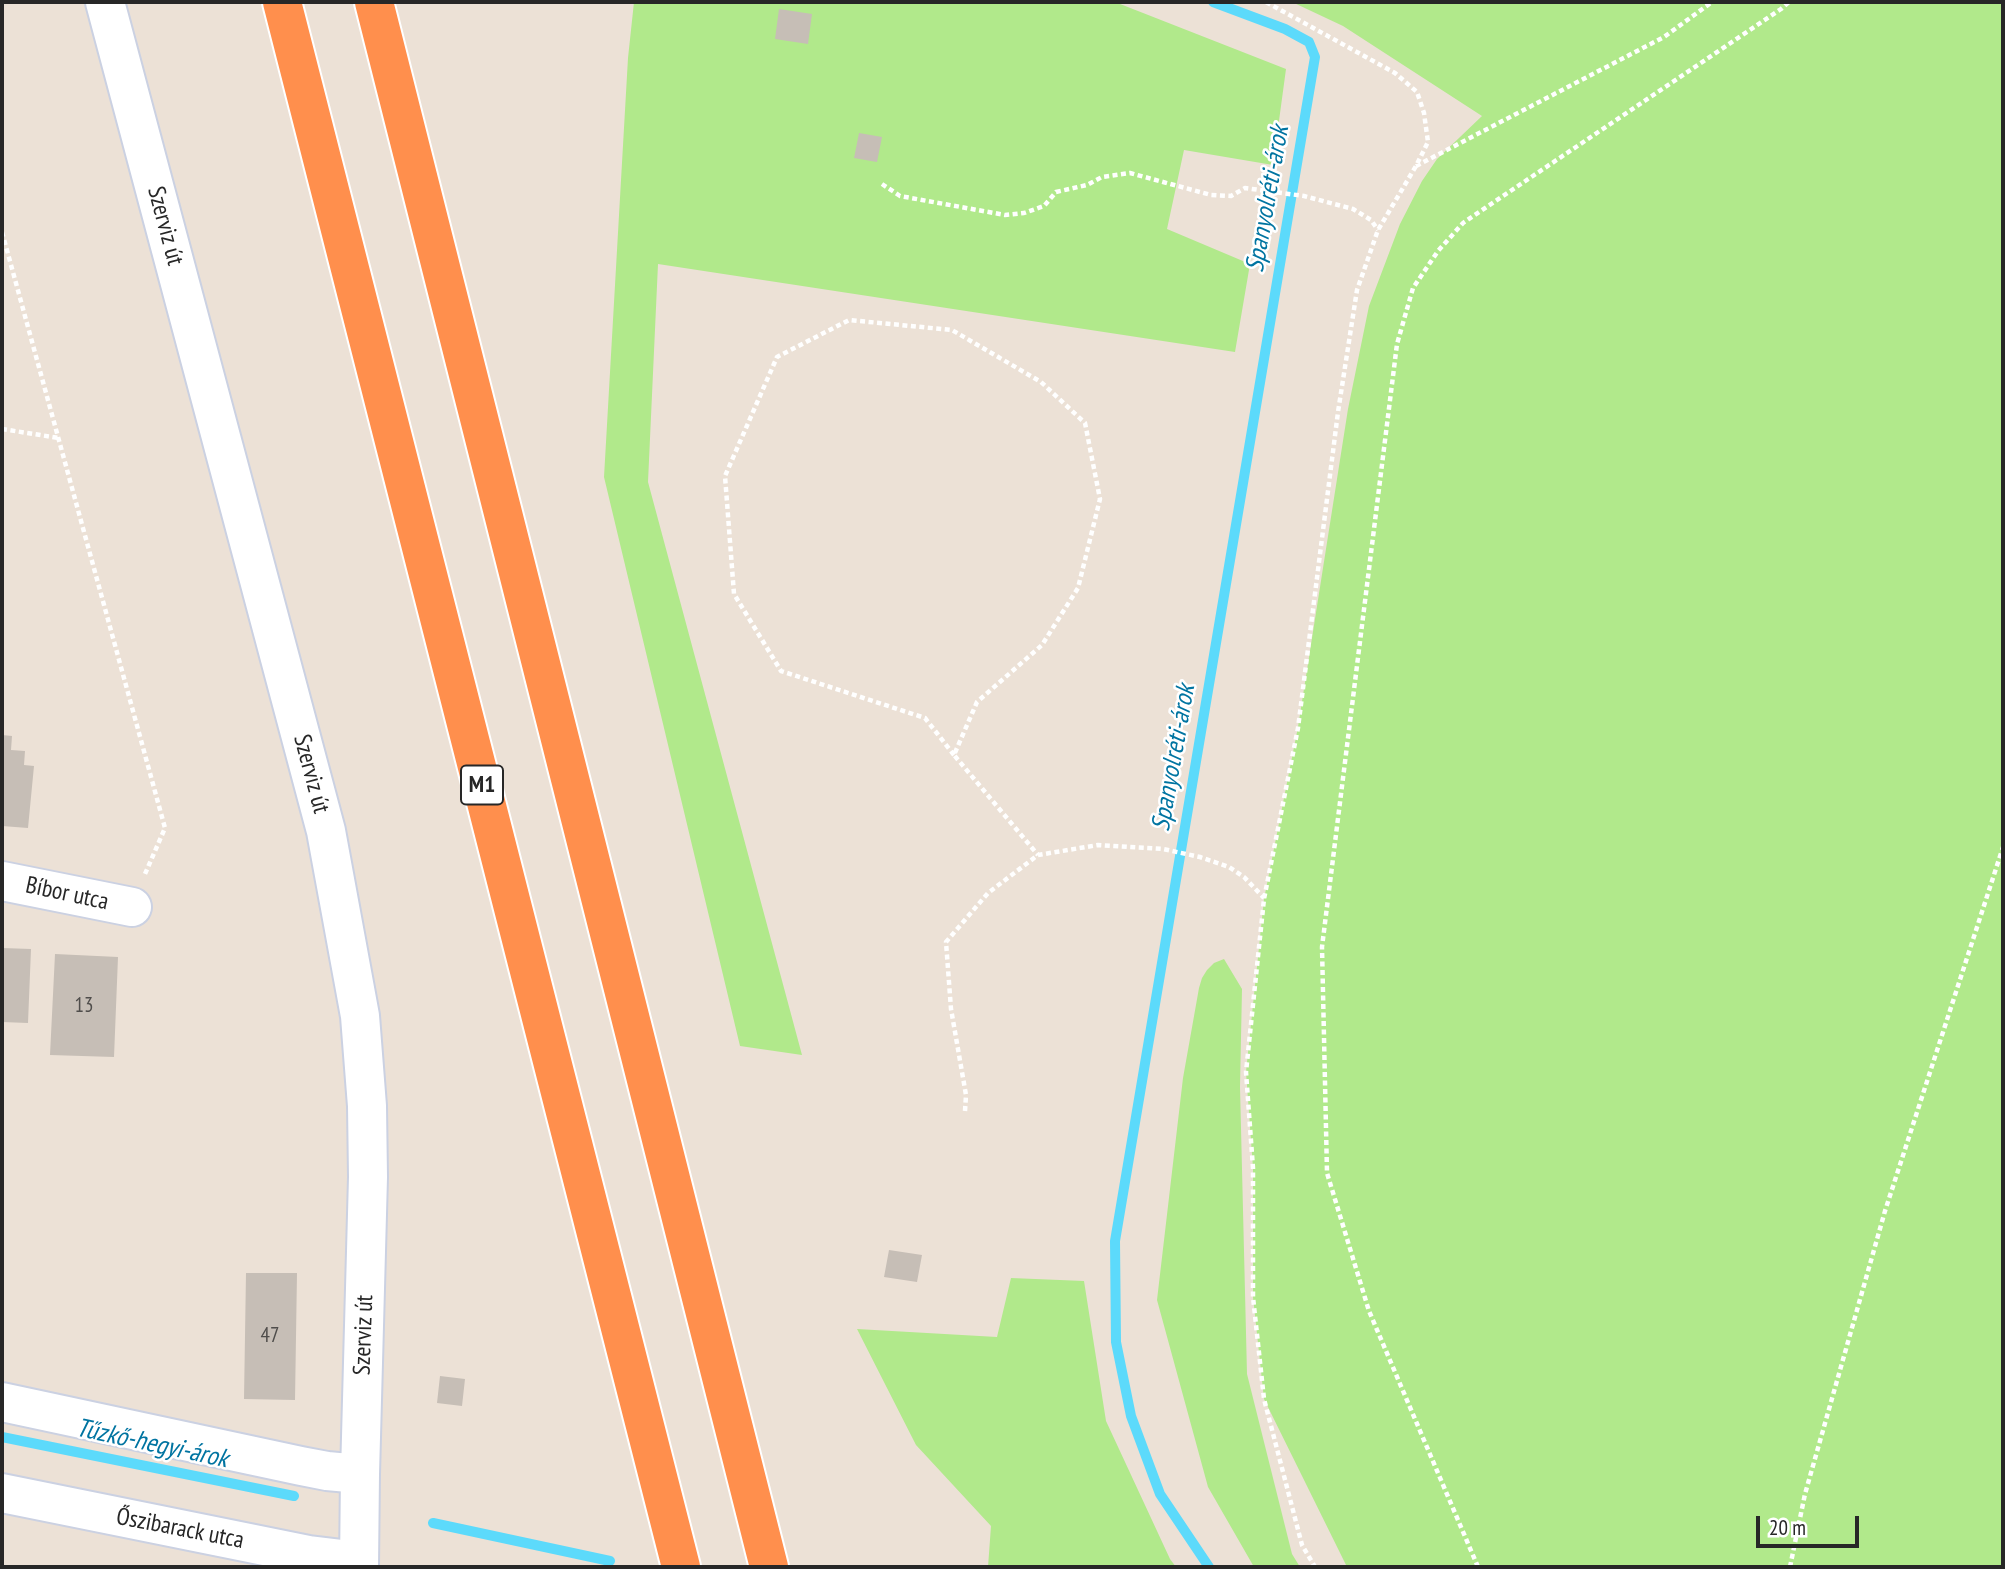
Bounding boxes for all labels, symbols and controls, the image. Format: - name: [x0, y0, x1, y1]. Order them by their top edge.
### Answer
- water label: Spanyolréti-árok: [1240, 123, 1296, 275]
- street label: Szerviz út: [141, 183, 189, 269]
- water label: Spanyolréti-árok: [1146, 682, 1202, 834]
- street label: Szerviz út: [287, 731, 335, 817]
- road number: M1: [461, 765, 503, 804]
- street label: Bíbor utca: [23, 871, 111, 917]
- house number: 13: [75, 993, 93, 1019]
- street label: Szerviz út: [348, 1294, 380, 1376]
- house number: 47: [261, 1323, 279, 1349]
- water label: Tűzkő-hegyi-árok: [73, 1413, 231, 1475]
- scale bar: [1760, 1502, 1863, 1546]
- street label: Őszibarack utca: [114, 1503, 246, 1555]
- text: 20 m: [1769, 1514, 1806, 1541]

